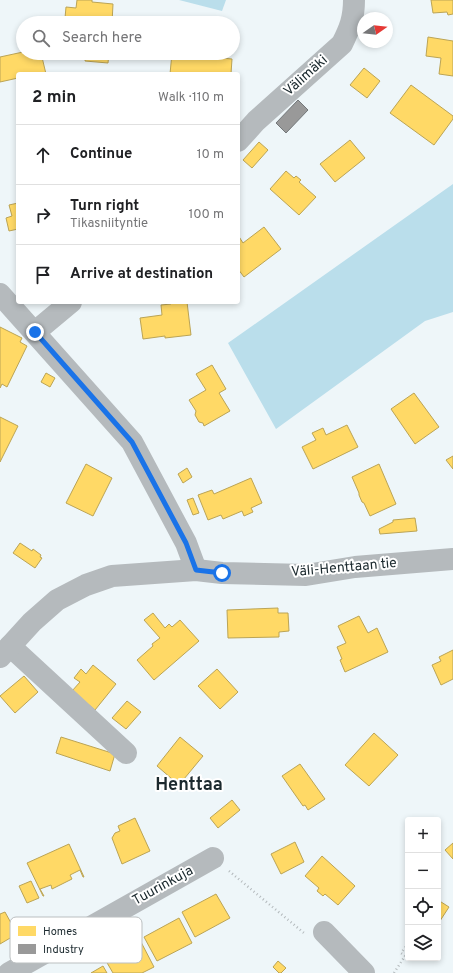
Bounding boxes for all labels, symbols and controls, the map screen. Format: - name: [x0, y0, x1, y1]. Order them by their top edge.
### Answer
- north arrow: [357, 12, 393, 48]
- search box: [16, 16, 240, 60]
- icon: search: [30, 27, 52, 49]
- text: Search here: [62, 29, 142, 48]
- street label: Välimäki: [281, 52, 331, 100]
- text: 2 min: [32, 87, 76, 109]
- text: Walk · 110 m: [158, 90, 224, 106]
- icon: ahead: [32, 144, 54, 166]
- text: Continue: [70, 145, 132, 164]
- text: 10 m: [197, 147, 224, 163]
- text: Turn right: [70, 197, 139, 216]
- icon: right: [32, 204, 54, 226]
- text: 100 m: [188, 207, 224, 223]
- text: Tikasniityntie: [70, 216, 148, 232]
- icon: arrive: [32, 264, 54, 286]
- text: Arrive at destination: [70, 265, 213, 284]
- route end: [26, 323, 44, 341]
- street label: Väli-Henttaan tie: [290, 555, 398, 581]
- route start: [213, 564, 231, 582]
- district label: Henttaa: [155, 774, 223, 797]
- map controls: [405, 817, 441, 961]
- button: +: [405, 817, 441, 853]
- button: −: [405, 853, 441, 889]
- street label: Tuurinkuja: [130, 862, 196, 910]
- button: locate: [405, 889, 441, 925]
- legend: [10, 917, 142, 963]
- text: Homes: [43, 925, 77, 939]
- button: layers: [405, 925, 441, 961]
- text: Industry: [43, 943, 84, 957]

